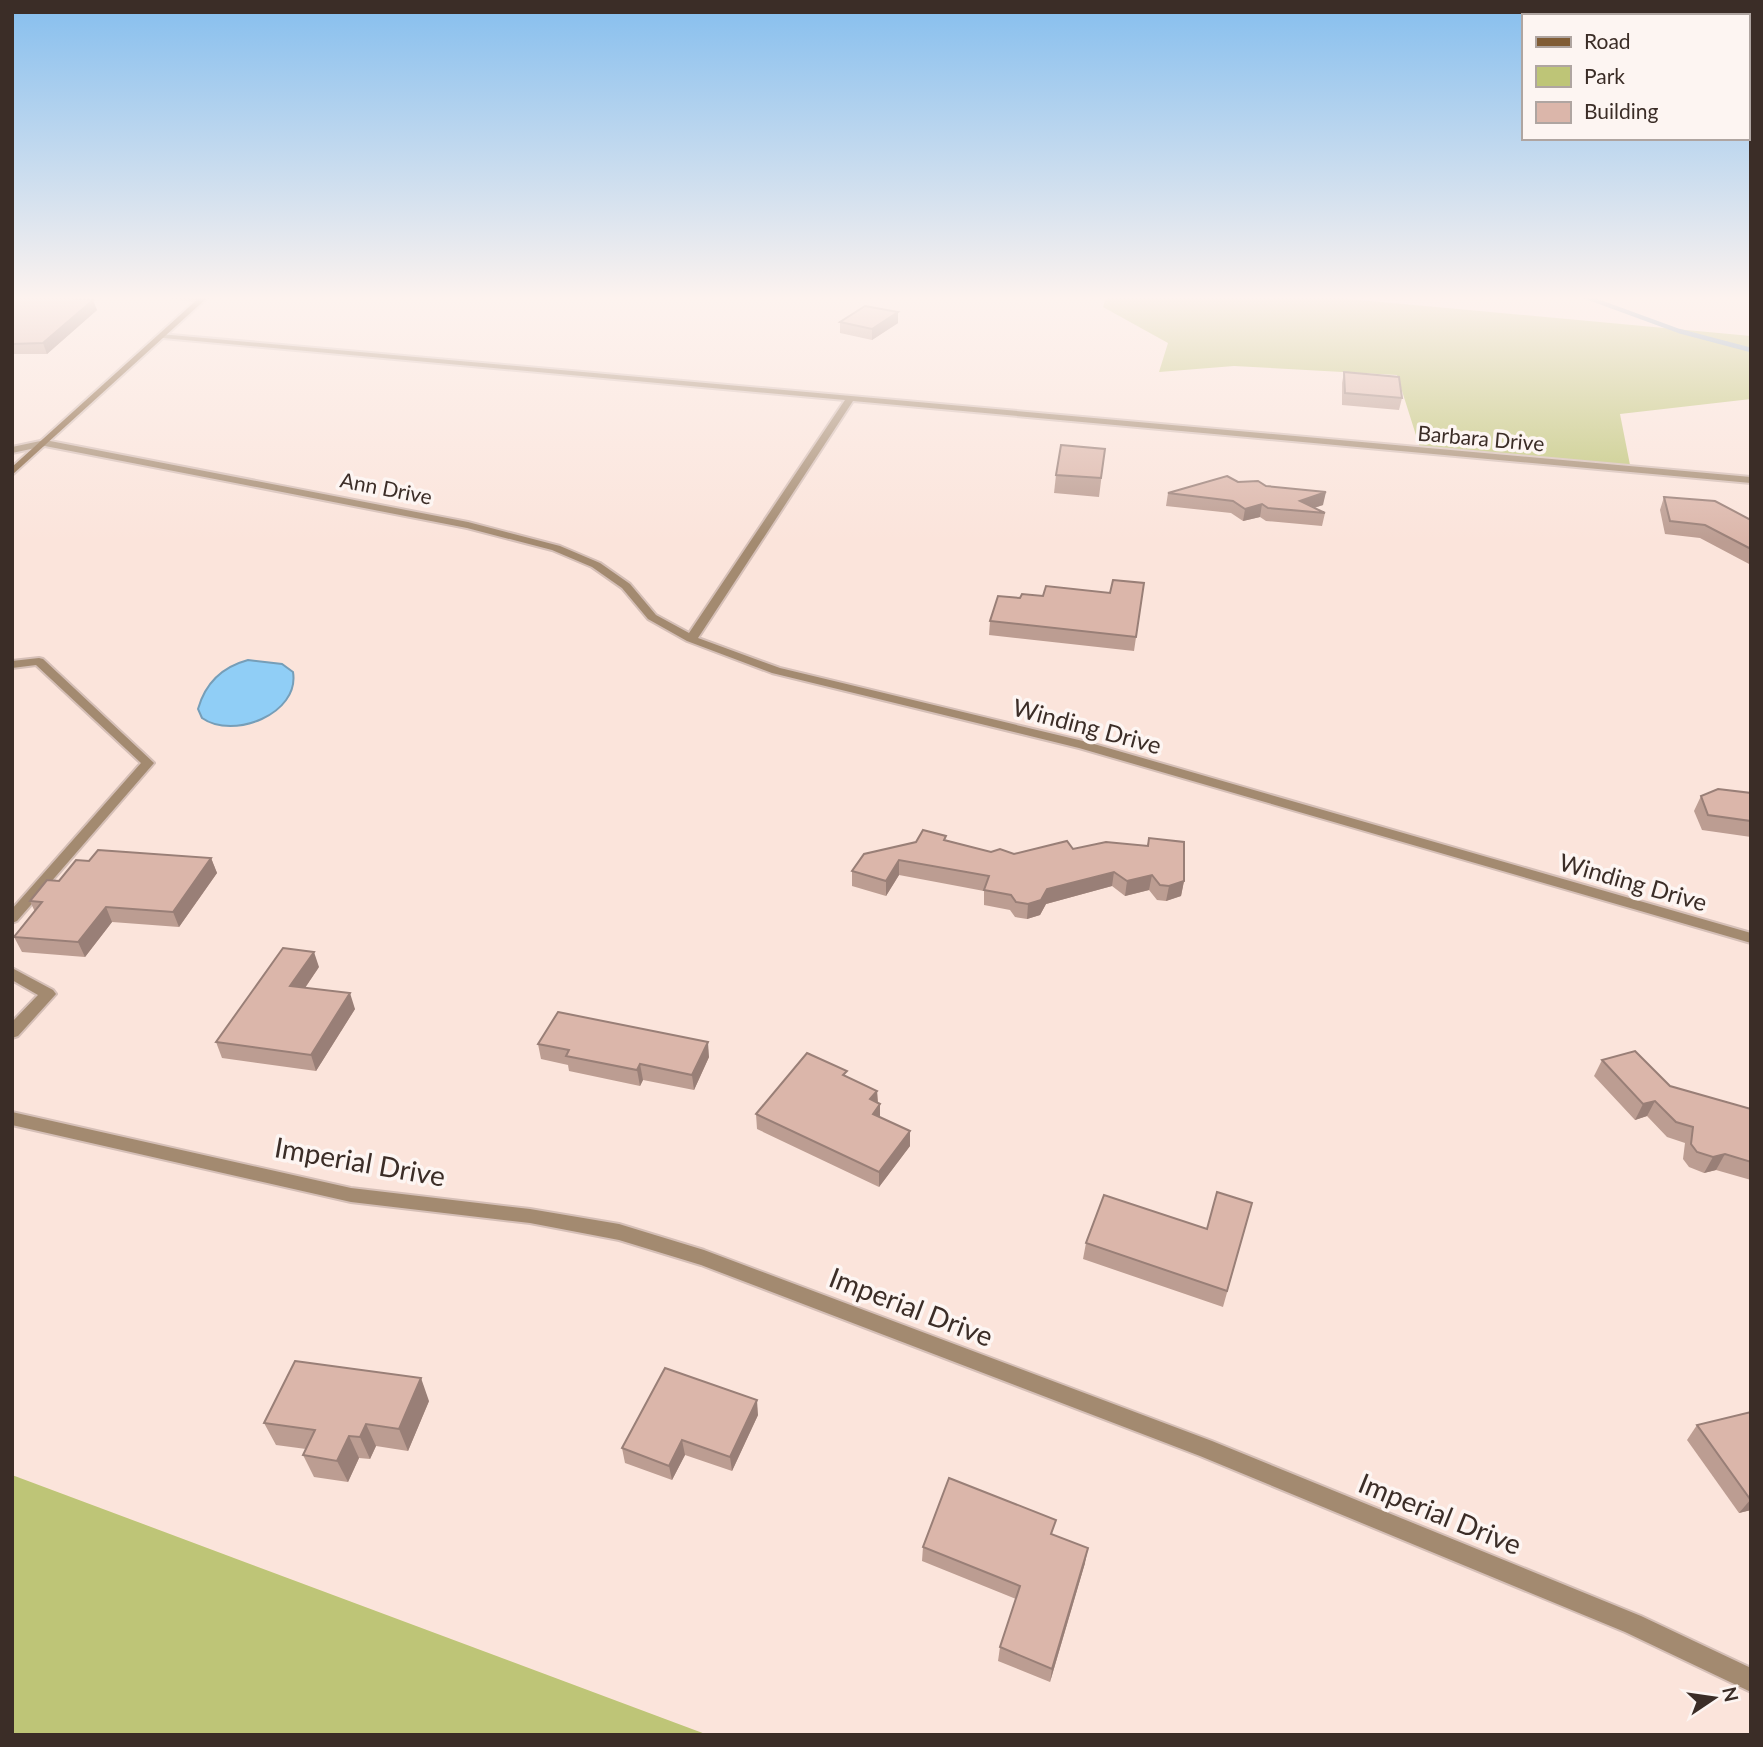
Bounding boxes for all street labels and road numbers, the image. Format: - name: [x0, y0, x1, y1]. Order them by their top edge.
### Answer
- street label: Barbara Drive: [1417, 420, 1546, 455]
- street label: Ann Drive: [338, 466, 434, 509]
- street label: Winding Drive: [1010, 692, 1165, 759]
- street label: Winding Drive: [1556, 847, 1711, 916]
- street label: Imperial Drive: [272, 1129, 448, 1193]
- street label: Imperial Drive: [825, 1259, 998, 1353]
- street label: Imperial Drive: [1354, 1465, 1527, 1561]

